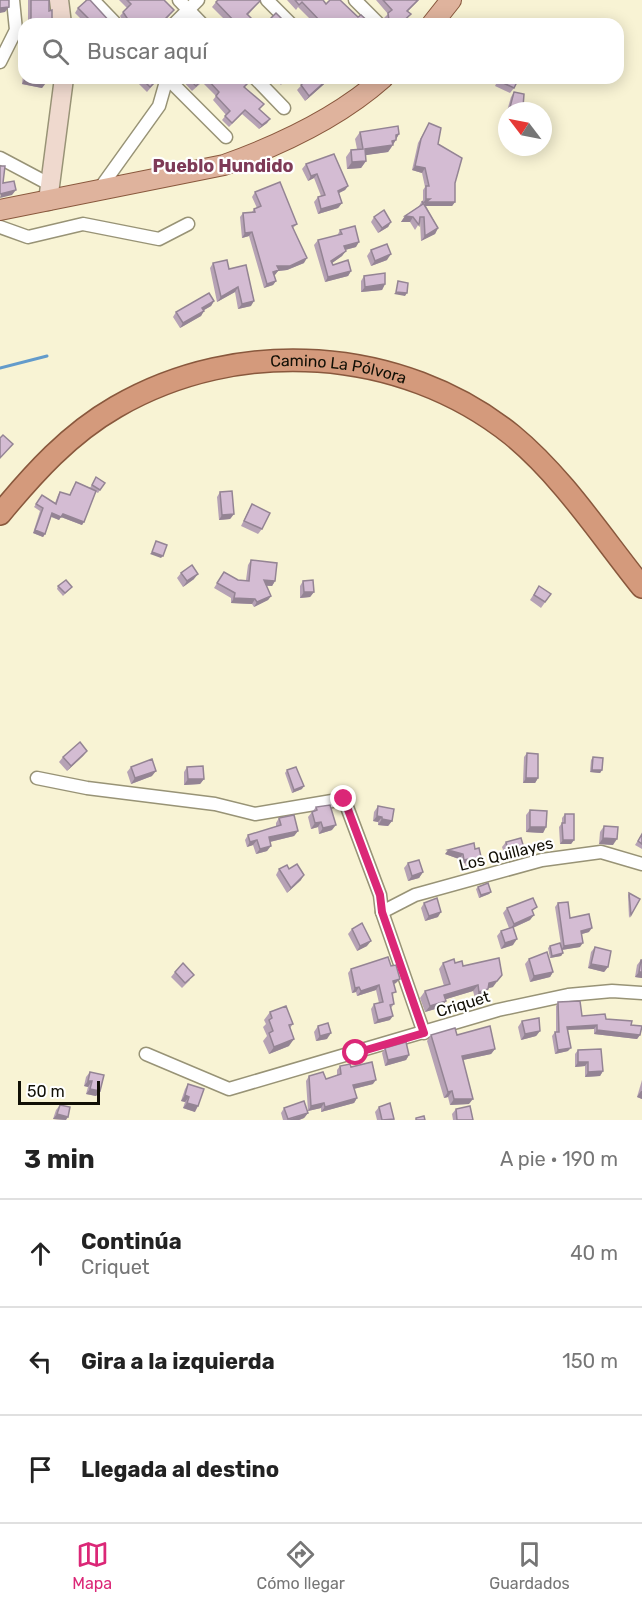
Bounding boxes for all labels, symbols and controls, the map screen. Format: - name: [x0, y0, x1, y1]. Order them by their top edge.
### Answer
- search box: [18, 18, 624, 84]
- icon: search: [39, 35, 72, 68]
- text: Buscar aquí: [87, 38, 208, 65]
- north arrow: [498, 102, 552, 156]
- district label: Pueblo Hundido: [152, 155, 294, 177]
- street label: Camino La Pólvora: [270, 351, 409, 387]
- route end: [330, 785, 356, 811]
- street label: Los Quillayes: [457, 833, 555, 875]
- street label: Criquet: [434, 987, 492, 1021]
- route start: [342, 1039, 368, 1065]
- scale bar: [18, 1078, 100, 1106]
- text: 50 m: [27, 1082, 65, 1101]
- text: 3 min: [24, 1144, 95, 1175]
- text: A pie · 190 m: [500, 1147, 618, 1171]
- text: Continúa: [81, 1228, 182, 1255]
- icon: ahead: [24, 1237, 57, 1270]
- text: 40 m: [570, 1241, 618, 1265]
- text: Criquet: [81, 1255, 150, 1279]
- icon: left: [24, 1345, 57, 1378]
- text: Gira a la izquierda: [81, 1348, 275, 1375]
- text: 150 m: [562, 1349, 618, 1373]
- icon: arrive: [24, 1453, 57, 1486]
- text: Llegada al destino: [81, 1456, 279, 1483]
- tab: Mapa: [72, 1538, 112, 1593]
- tab: Cómo llegar: [257, 1538, 345, 1593]
- tab: Guardados: [489, 1538, 570, 1593]

